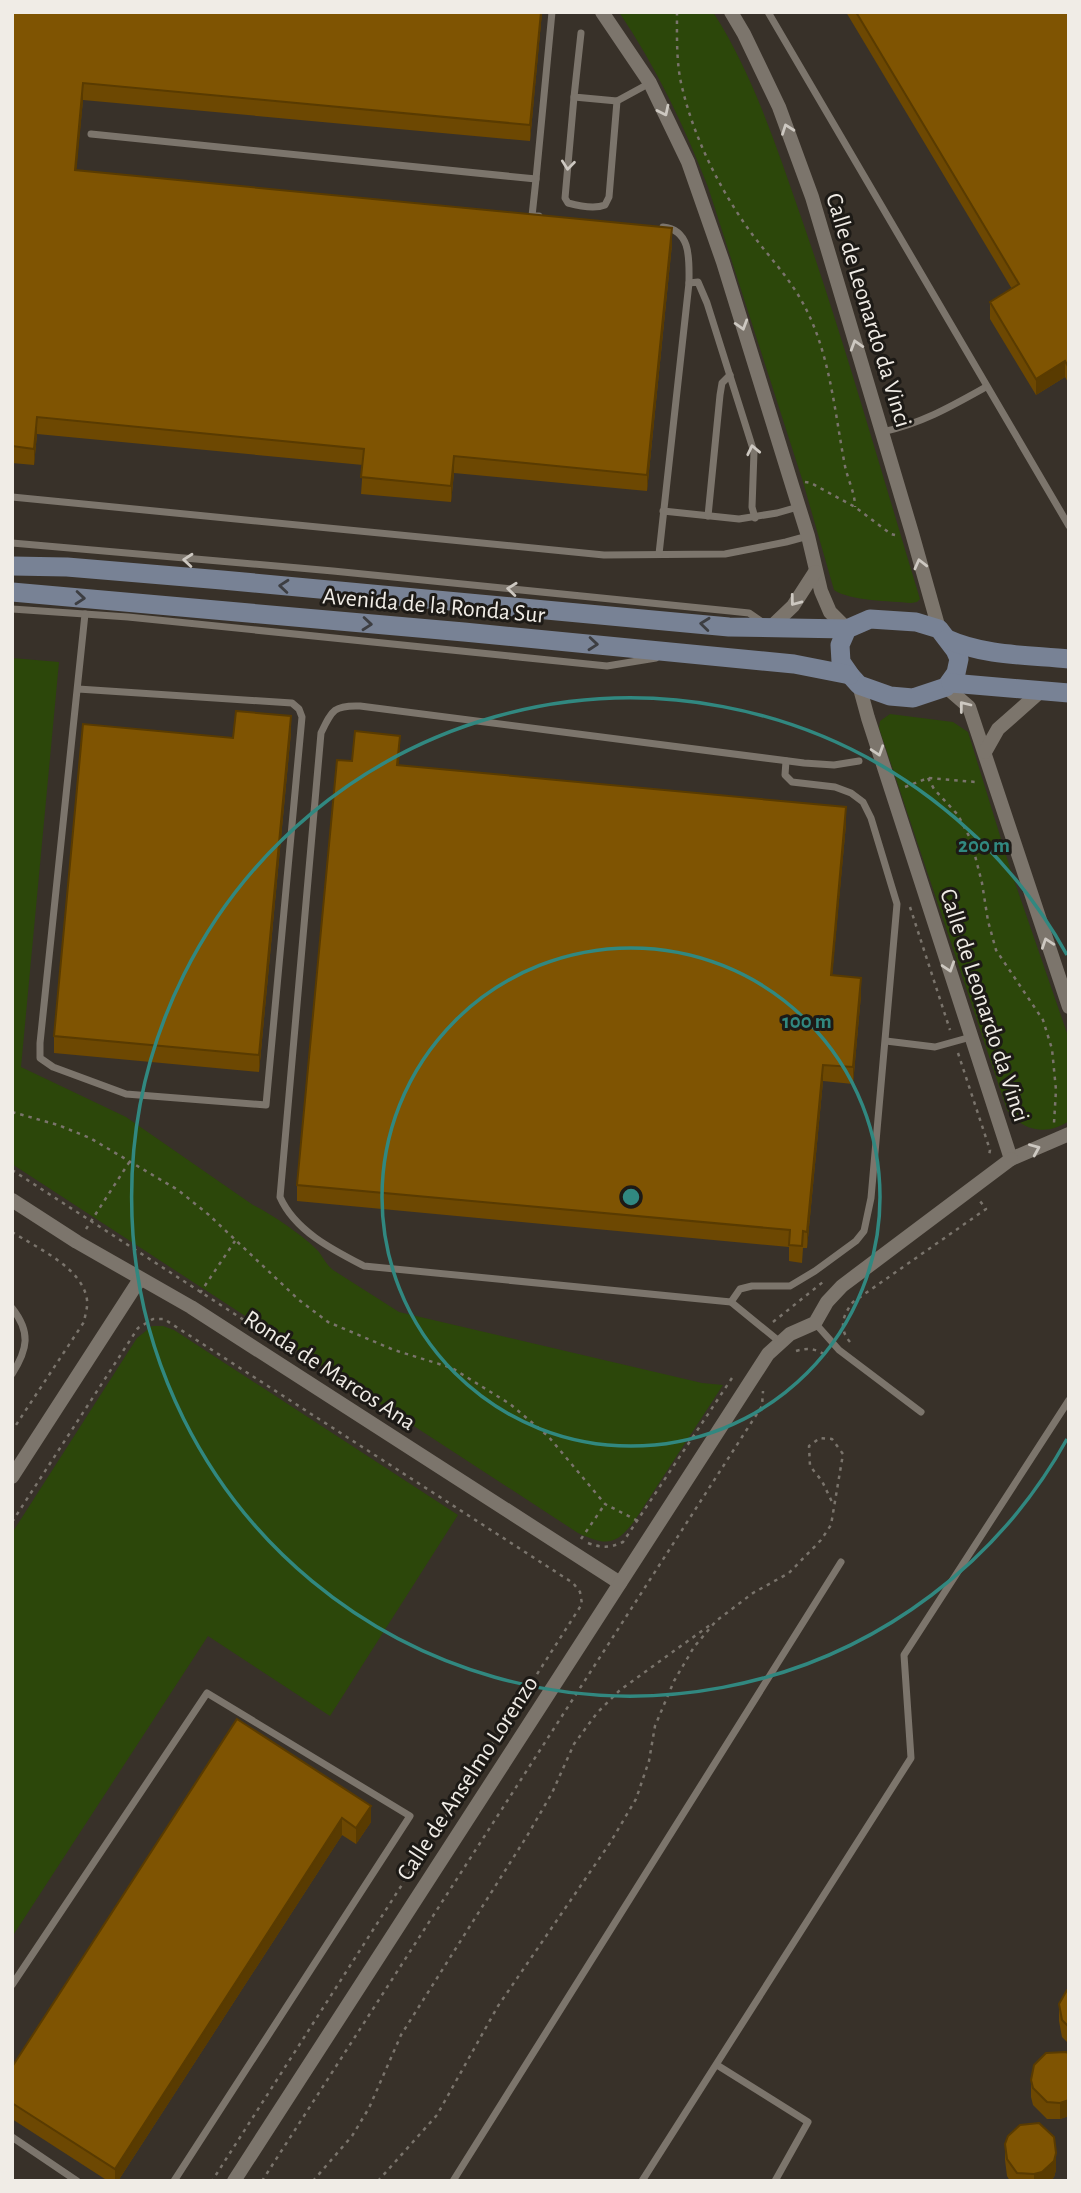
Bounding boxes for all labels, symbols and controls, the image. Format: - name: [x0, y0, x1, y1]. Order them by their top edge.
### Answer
- one-way arrow: [656, 104, 670, 116]
- one-way arrow: [781, 123, 795, 135]
- one-way arrow: [560, 159, 575, 170]
- street label: Calle de Leonardo da Vinci: [821, 190, 915, 430]
- one-way arrow: [734, 318, 749, 330]
- one-way arrow: [850, 340, 865, 352]
- one-way arrow: [746, 444, 761, 456]
- one-way arrow: [182, 553, 193, 568]
- one-way arrow: [914, 558, 928, 570]
- one-way arrow: [278, 579, 289, 594]
- one-way arrow: [506, 582, 517, 597]
- street label: Avenida de la Ronda Sur: [322, 584, 546, 628]
- one-way arrow: [74, 591, 86, 606]
- one-way arrow: [790, 593, 803, 606]
- one-way arrow: [361, 616, 372, 631]
- one-way arrow: [699, 617, 711, 632]
- one-way arrow: [587, 637, 599, 652]
- one-way arrow: [960, 701, 973, 713]
- one-way arrow: [870, 744, 884, 756]
- text: 200 m: [958, 835, 1010, 856]
- street label: Calle de Leonardo da Vinci: [935, 886, 1033, 1125]
- one-way arrow: [1041, 937, 1055, 949]
- one-way arrow: [941, 960, 955, 973]
- text: 100 m: [782, 1011, 832, 1032]
- one-way arrow: [1028, 1143, 1040, 1157]
- centre of rings: [619, 1185, 643, 1209]
- street label: Ronda de Marcos Ana: [239, 1306, 420, 1435]
- street label: Calle de Anselmo Lorenzo: [393, 1672, 543, 1885]

